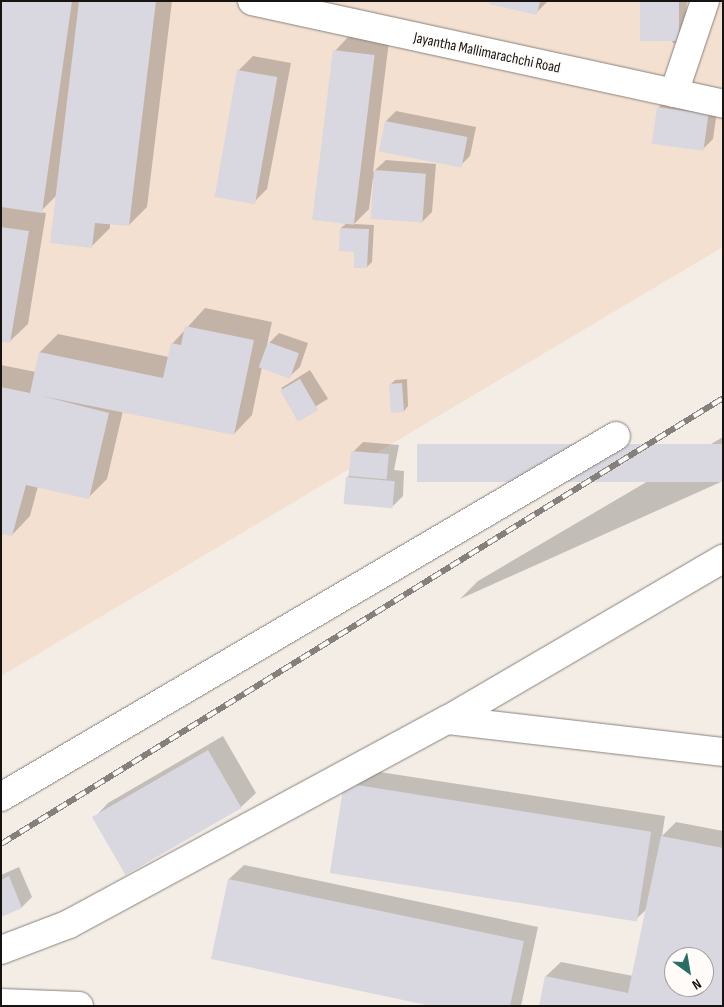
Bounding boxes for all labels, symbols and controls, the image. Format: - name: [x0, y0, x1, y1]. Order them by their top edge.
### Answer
- street label: Jayantha Mallimarachchi Road: [412, 29, 562, 77]
- north arrow: [664, 947, 714, 997]
- text: N: [689, 975, 704, 993]

